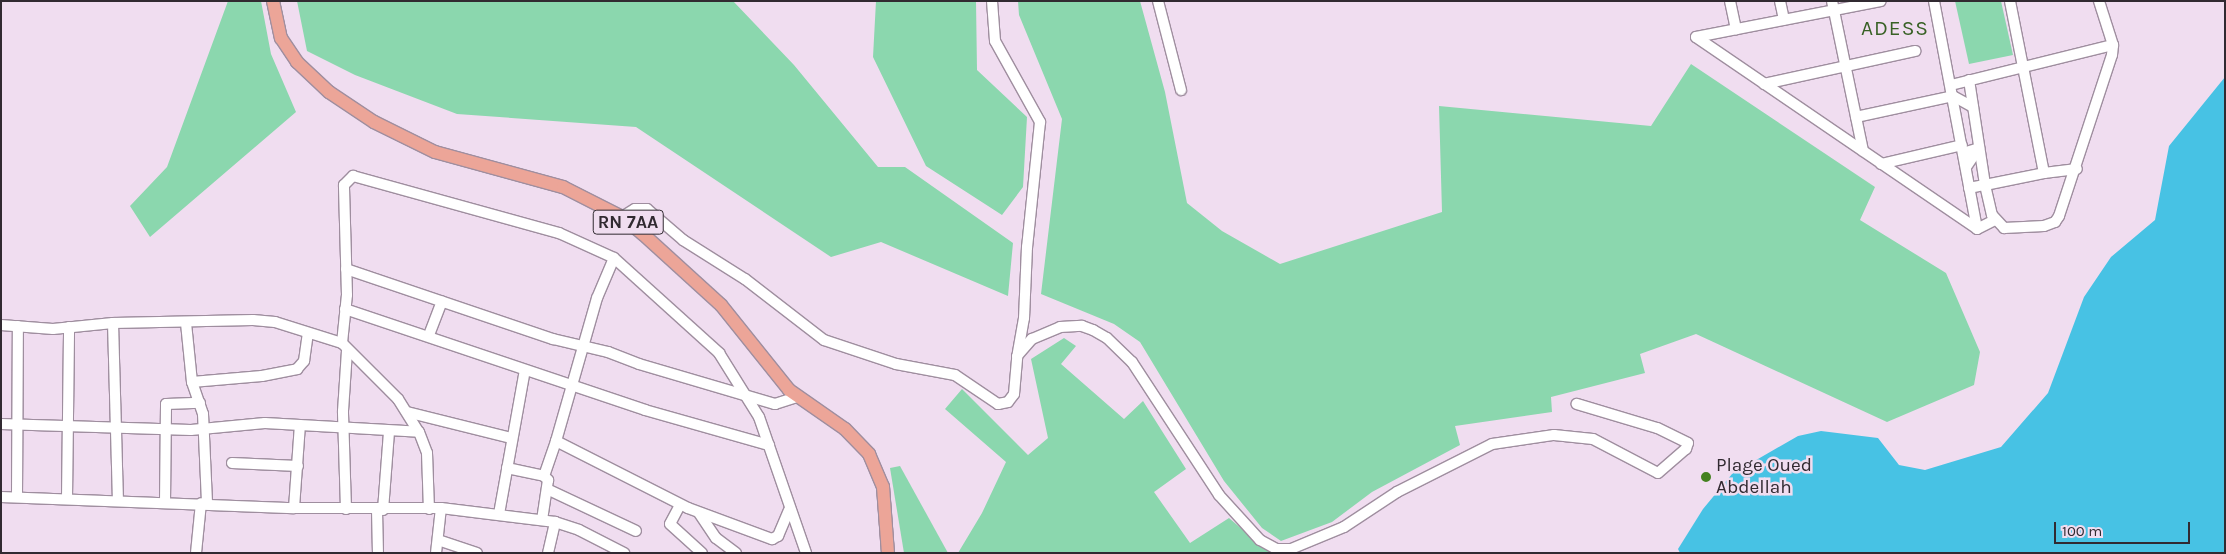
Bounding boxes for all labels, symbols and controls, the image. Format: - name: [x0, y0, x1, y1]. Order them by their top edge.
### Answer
- district label: ADESS: [1860, 15, 1930, 41]
- road number: RN 7AA: [592, 206, 664, 238]
- place label: Plage Oued Abdellah: [1716, 455, 1812, 499]
- marker: Plage Oued Abdellah: [1700, 471, 1712, 483]
- scale bar: [2056, 512, 2192, 544]
- text: 100 m: [2062, 522, 2102, 540]

